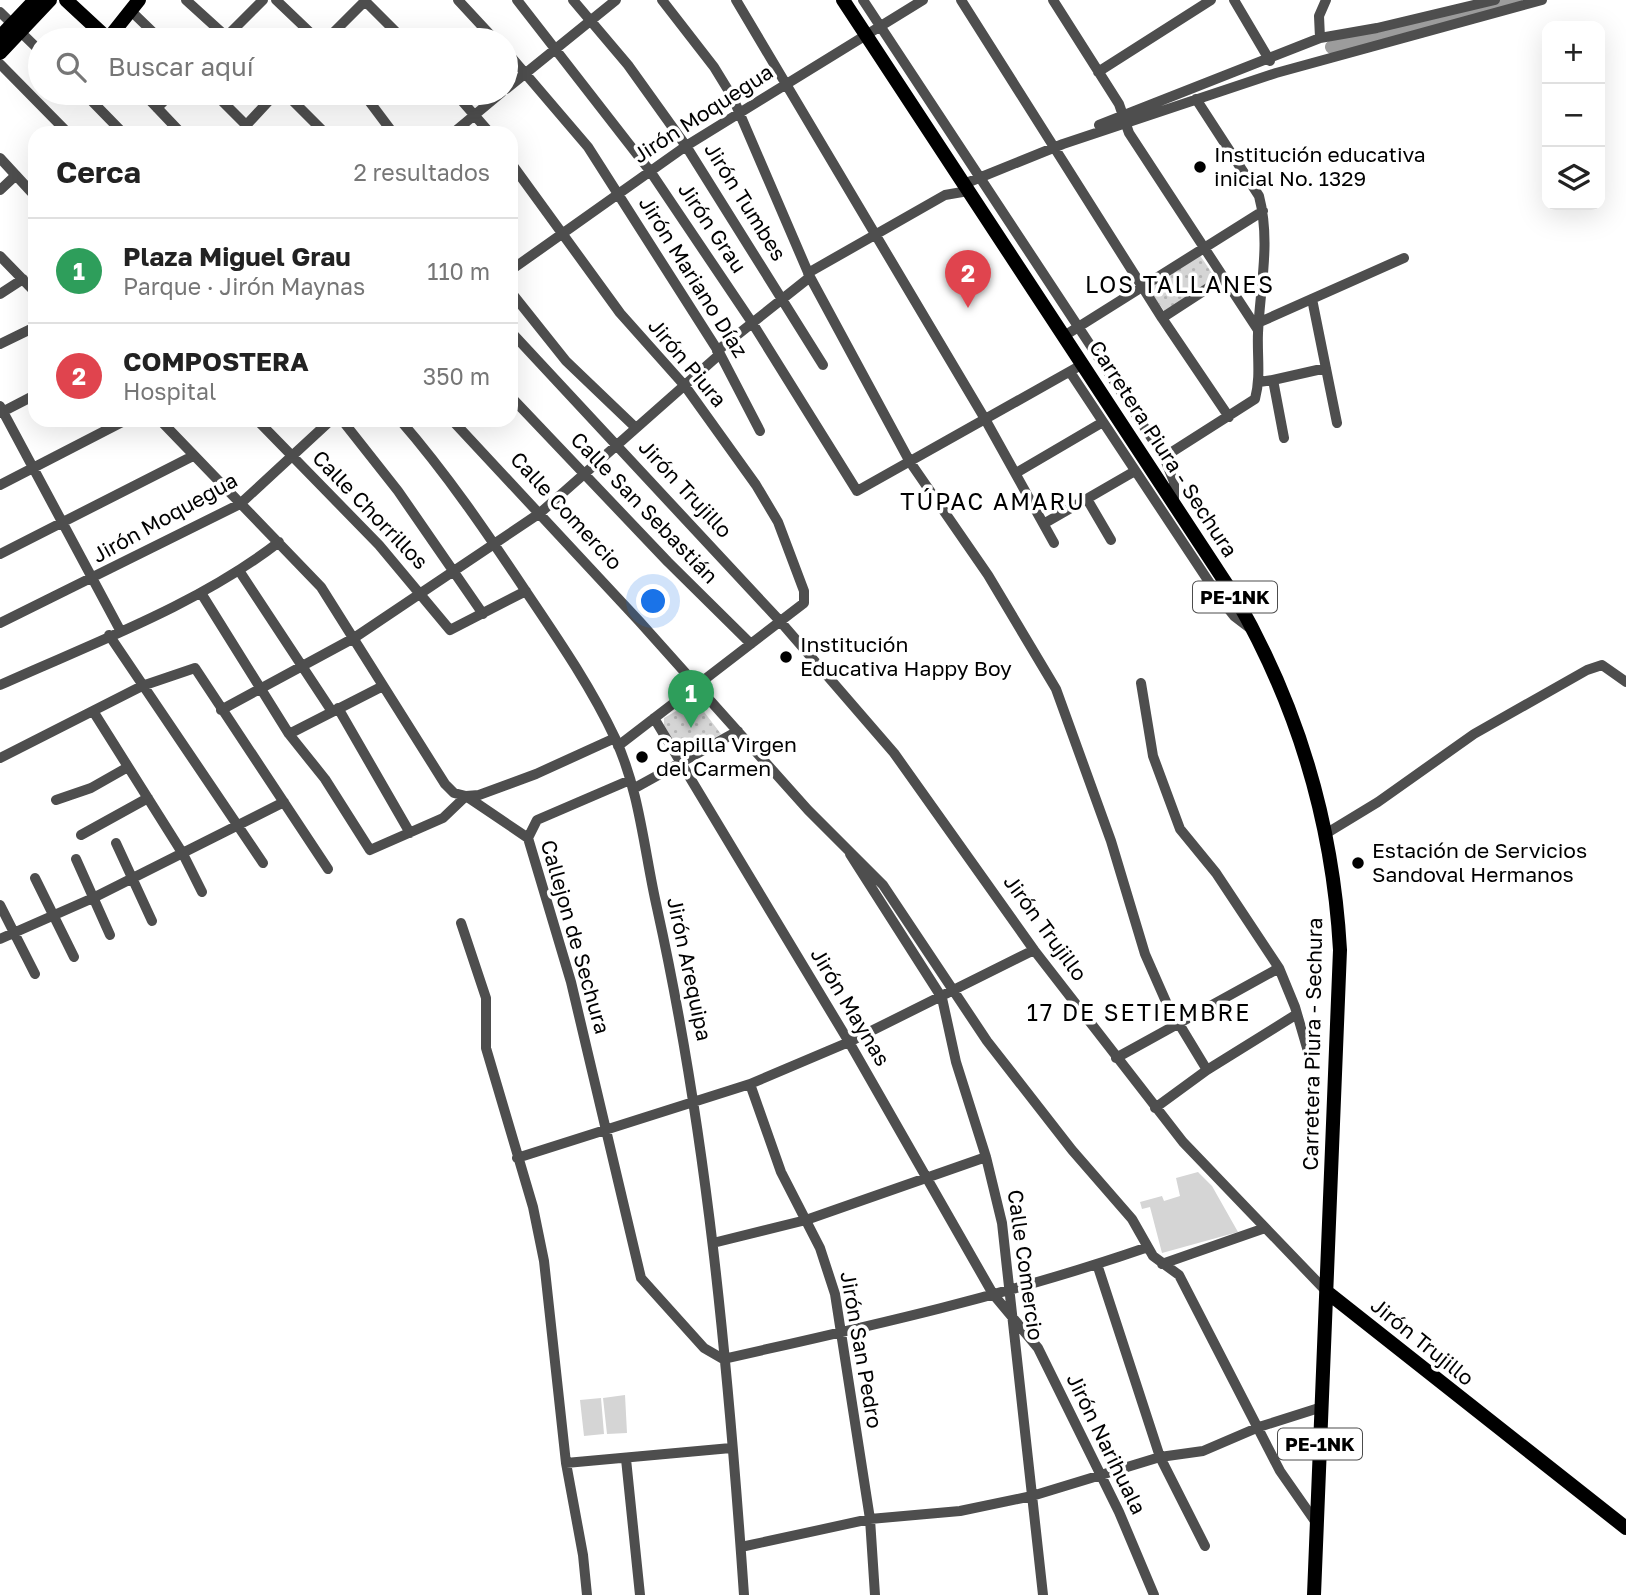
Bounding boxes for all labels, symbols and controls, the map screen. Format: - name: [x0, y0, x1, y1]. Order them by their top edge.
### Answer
- map controls: [1542, 21, 1605, 210]
- button: +: [1542, 21, 1605, 84]
- search box: [28, 28, 518, 105]
- icon: search: [52, 48, 90, 86]
- text: Buscar aquí: [108, 51, 254, 82]
- street label: Jirón Moquegua: [627, 58, 777, 168]
- button: −: [1542, 84, 1605, 147]
- street label: Jirón Tumbes: [699, 137, 793, 265]
- place label: Institución educativa inicial No. 1329: [1214, 141, 1426, 191]
- button: layers: [1542, 147, 1605, 210]
- text: Cerca: [56, 154, 141, 190]
- text: 2 resultados: [353, 158, 490, 186]
- marker: Institución educativa inicial No. 1329: [1192, 159, 1208, 175]
- street label: Jirón Grau: [673, 177, 753, 278]
- street label: Jirón Mariano Díaz: [634, 191, 754, 362]
- text: Plaza Miguel Grau: [123, 241, 351, 272]
- pin: 2: [945, 250, 991, 308]
- text: 1: [73, 257, 85, 285]
- text: 110 m: [427, 257, 490, 285]
- district label: LOS TALLANES: [1085, 270, 1275, 298]
- text: Parque · Jirón Maynas: [123, 272, 365, 300]
- street label: Jirón Piura: [643, 313, 732, 412]
- street label: Carretera Piura - Sechura: [1084, 335, 1244, 562]
- text: COMPOSTERA: [123, 346, 309, 377]
- text: 2: [72, 362, 86, 390]
- text: 350 m: [423, 362, 490, 390]
- text: Hospital: [123, 377, 216, 405]
- street label: Calle San Sebastián: [566, 426, 724, 588]
- street label: Jirón Trujillo: [634, 434, 738, 543]
- street label: Calle Chorrillos: [307, 444, 434, 574]
- street label: Calle Comercio: [505, 446, 628, 575]
- street label: Jirón Moquegua: [87, 466, 242, 568]
- district label: TÚPAC AMARU: [900, 487, 1086, 515]
- road number: PE-1NK: [1193, 582, 1277, 612]
- your location: [636, 584, 670, 618]
- place label: Institución Educativa Happy Boy: [800, 631, 1012, 681]
- marker: Institución Educativa Happy Boy: [778, 649, 794, 665]
- pin: 1: [668, 670, 714, 728]
- place label: Capilla Virgen del Carmen: [656, 731, 797, 781]
- marker: Capilla Virgen del Carmen: [634, 749, 650, 765]
- street label: Callejon de Sechura: [536, 837, 616, 1037]
- place label: Estación de Servicios Sandoval Hermanos: [1372, 837, 1587, 887]
- marker: Estación de Servicios Sandoval Hermanos: [1350, 855, 1366, 871]
- street label: Jirón Trujillo: [999, 869, 1093, 986]
- street label: Jirón Arequipa: [662, 895, 718, 1043]
- street label: Carretera Piura - Sechura: [1297, 917, 1327, 1171]
- street label: Jirón Maynas: [805, 943, 896, 1070]
- district label: 17 DE SETIEMBRE: [1027, 998, 1251, 1026]
- street label: Calle Comercio: [1003, 1188, 1049, 1342]
- street label: Jirón San Pedro: [835, 1269, 889, 1430]
- street label: Jirón Trujillo: [1366, 1292, 1479, 1391]
- street label: Jirón Narihuala: [1062, 1369, 1152, 1518]
- road number: PE-1NK: [1278, 1428, 1362, 1460]

